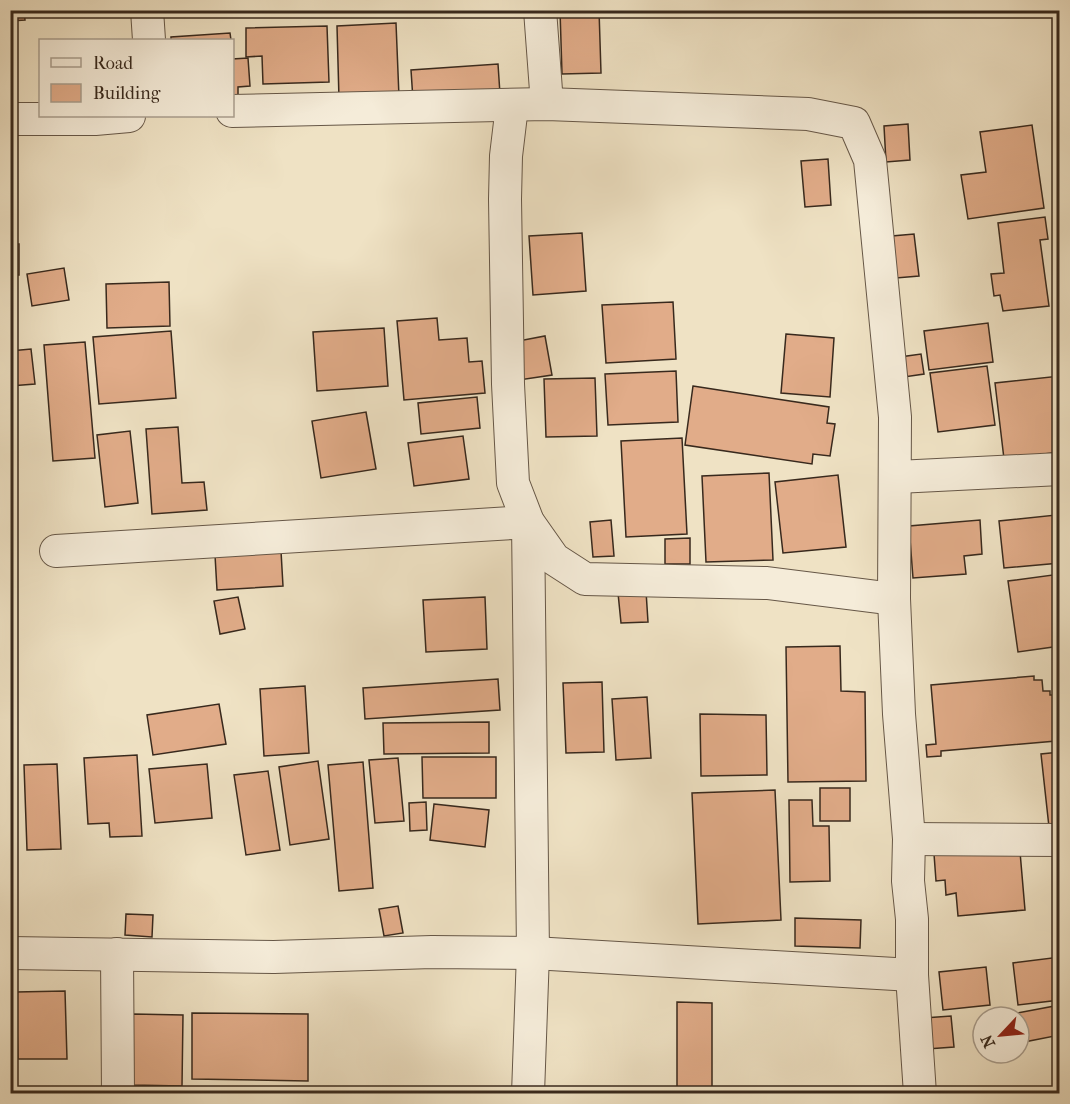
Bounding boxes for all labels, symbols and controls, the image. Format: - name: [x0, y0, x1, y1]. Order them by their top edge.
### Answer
- legend: [39, 39, 234, 117]
- text: Road: [93, 53, 133, 74]
- text: Building: [93, 83, 161, 104]
- north arrow: [971, 1005, 1031, 1065]
- text: N: [976, 1031, 999, 1051]

